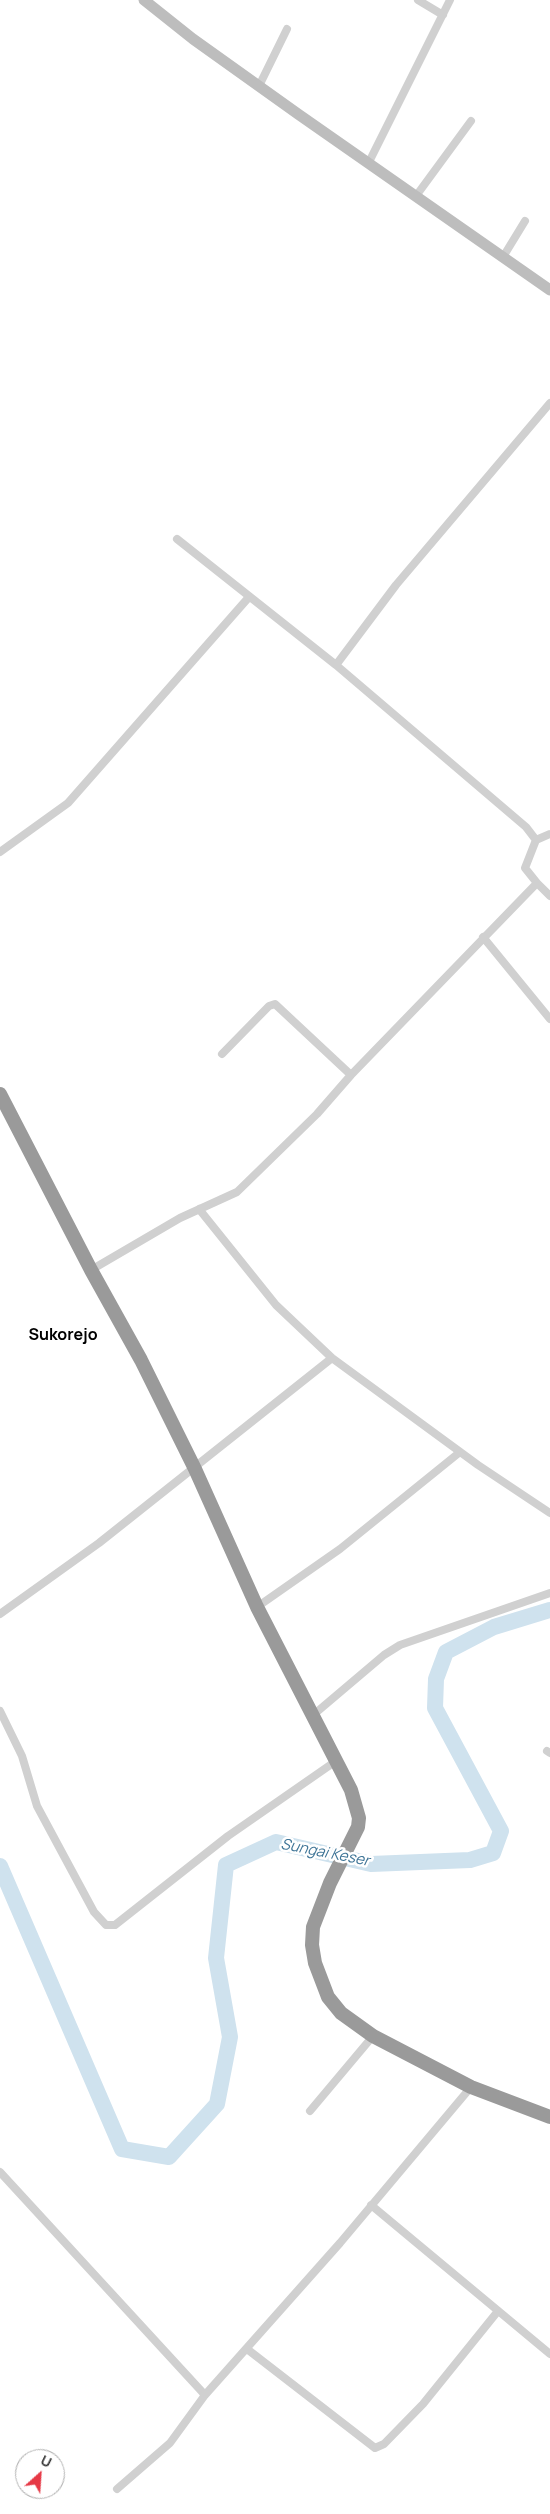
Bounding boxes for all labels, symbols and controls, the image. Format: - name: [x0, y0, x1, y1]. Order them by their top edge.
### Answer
- district label: Sukorejo: [28, 1326, 98, 1346]
- water label: Sungai Keser: [279, 1836, 371, 1870]
- north arrow: [15, 2449, 65, 2499]
- text: U: [38, 2450, 55, 2472]

